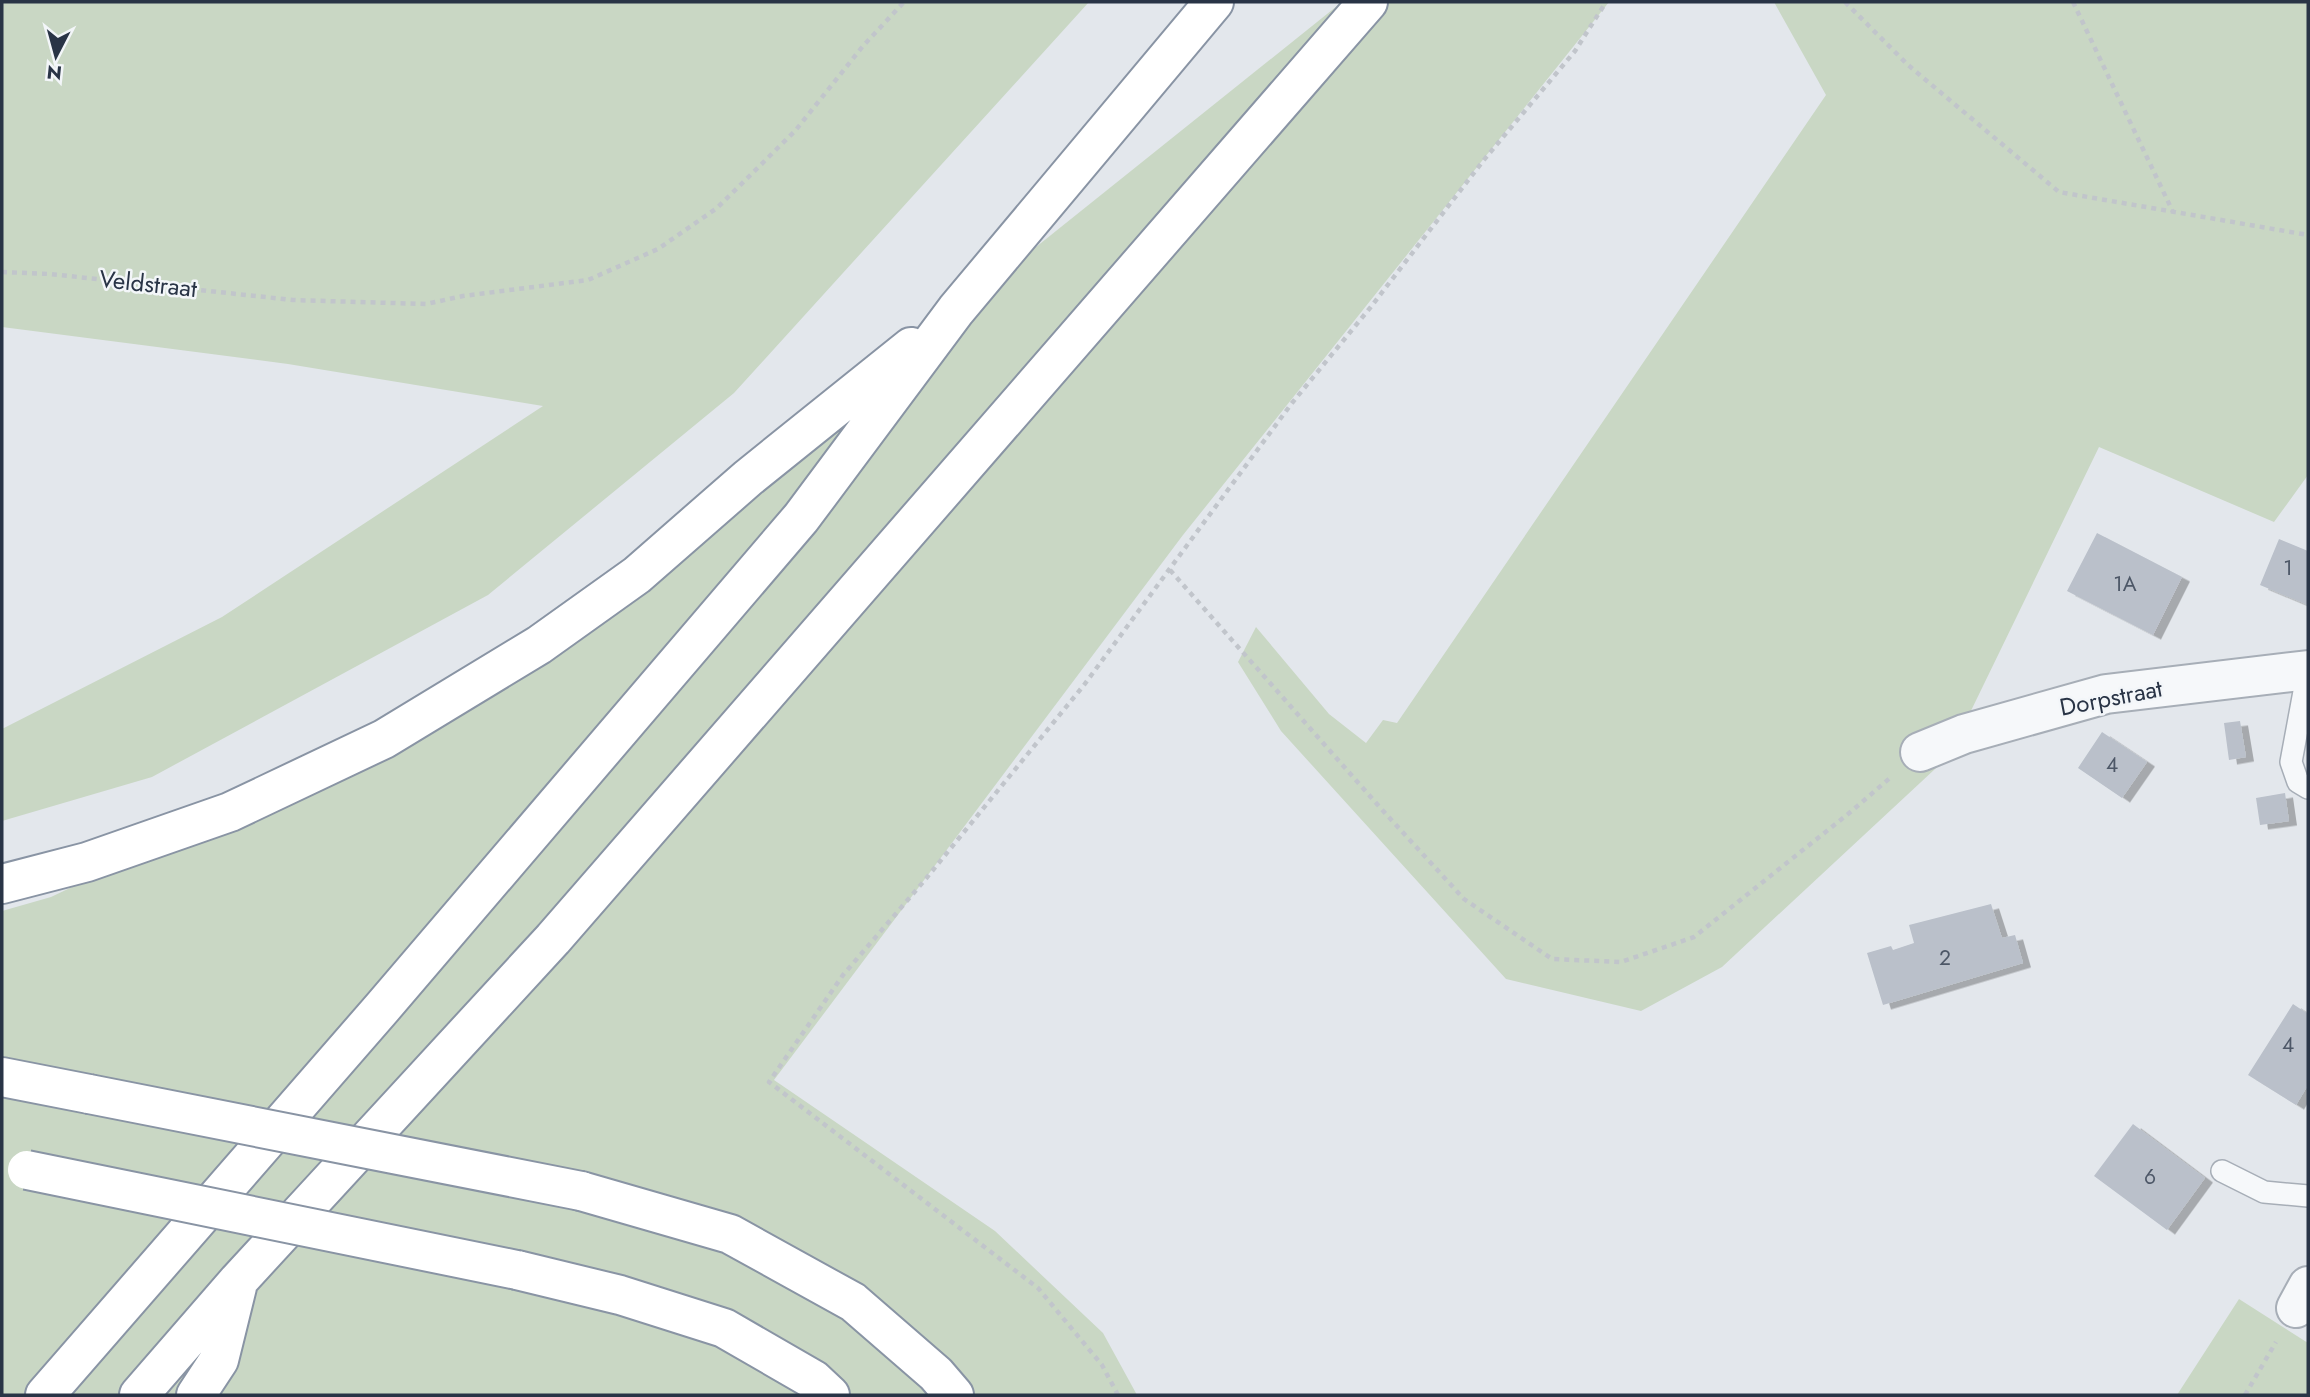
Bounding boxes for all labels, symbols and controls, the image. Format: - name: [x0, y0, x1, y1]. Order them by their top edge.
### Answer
- north arrow: [21, 21, 91, 91]
- text: N: [45, 58, 63, 87]
- street label: Veldstraat: [97, 261, 199, 306]
- house number: 1: [2283, 553, 2293, 583]
- house number: 1A: [2113, 569, 2137, 599]
- street label: Dorpstraat: [2057, 670, 2165, 725]
- house number: 4: [2106, 750, 2118, 780]
- house number: 2: [1939, 943, 1951, 973]
- house number: 4: [2282, 1030, 2294, 1060]
- house number: 6: [2144, 1162, 2156, 1192]

